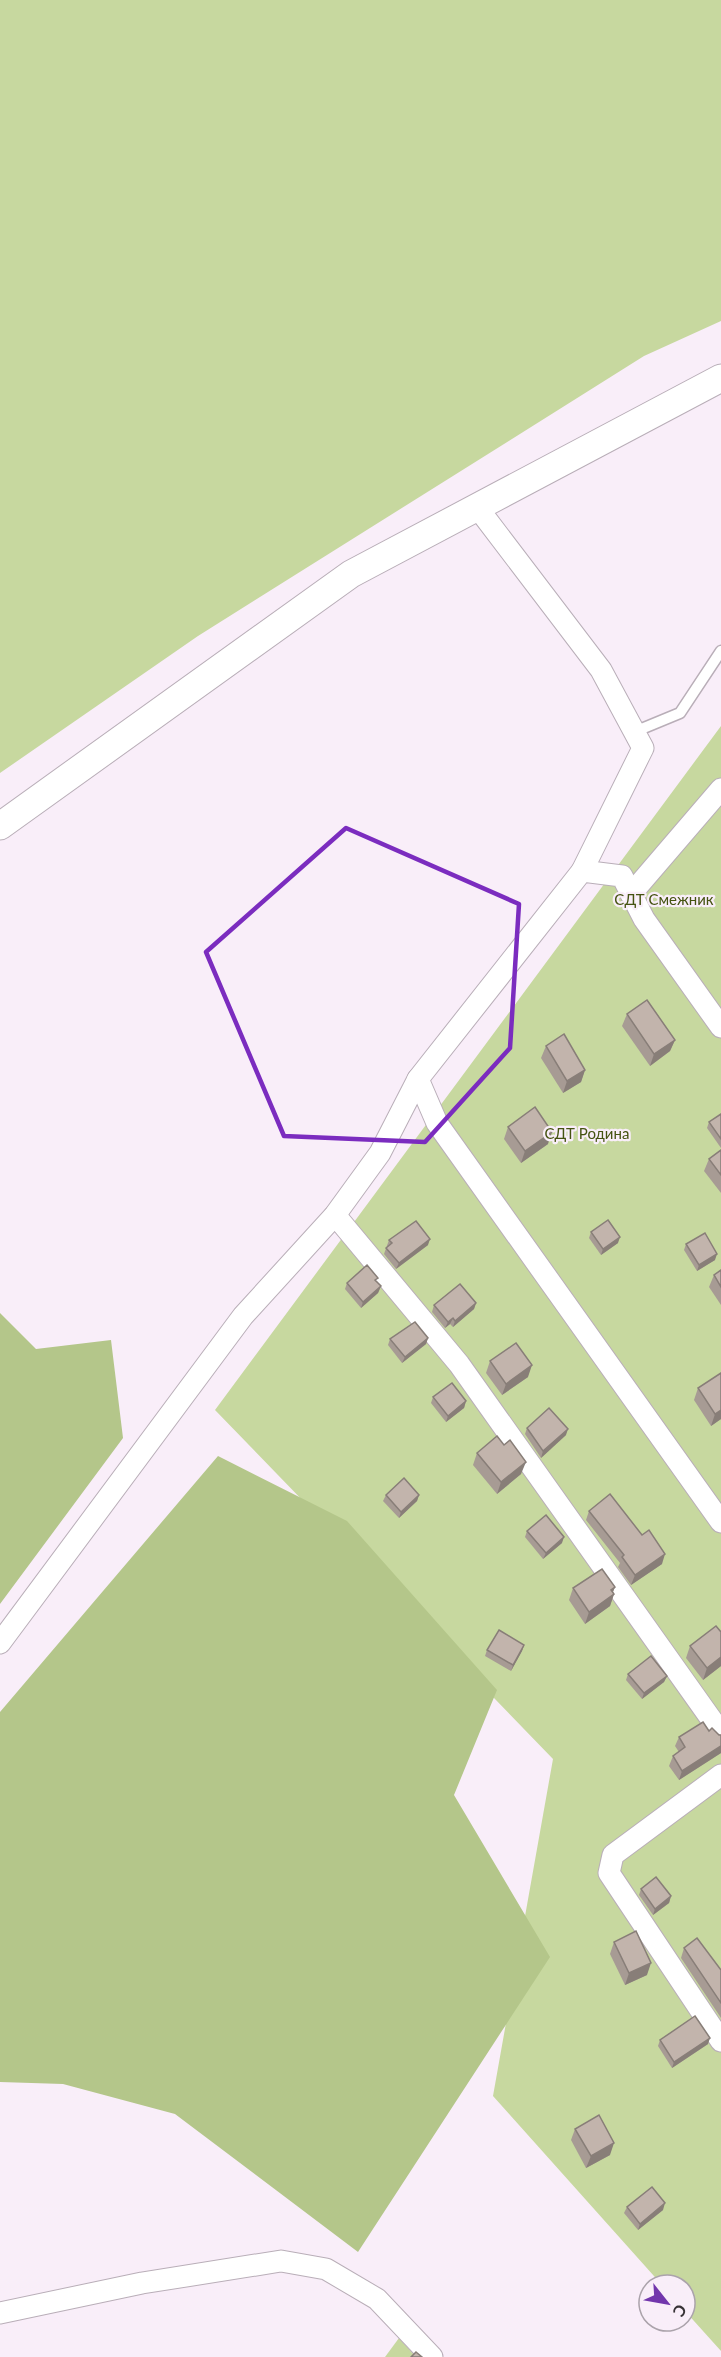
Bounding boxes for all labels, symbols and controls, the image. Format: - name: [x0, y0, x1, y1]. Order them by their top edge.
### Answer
- park label: СДТ Смежник: [614, 890, 714, 908]
- park label: СДТ Родина: [545, 1124, 629, 1142]
- north arrow: [637, 2273, 697, 2333]
- text: С: [669, 2302, 691, 2321]

